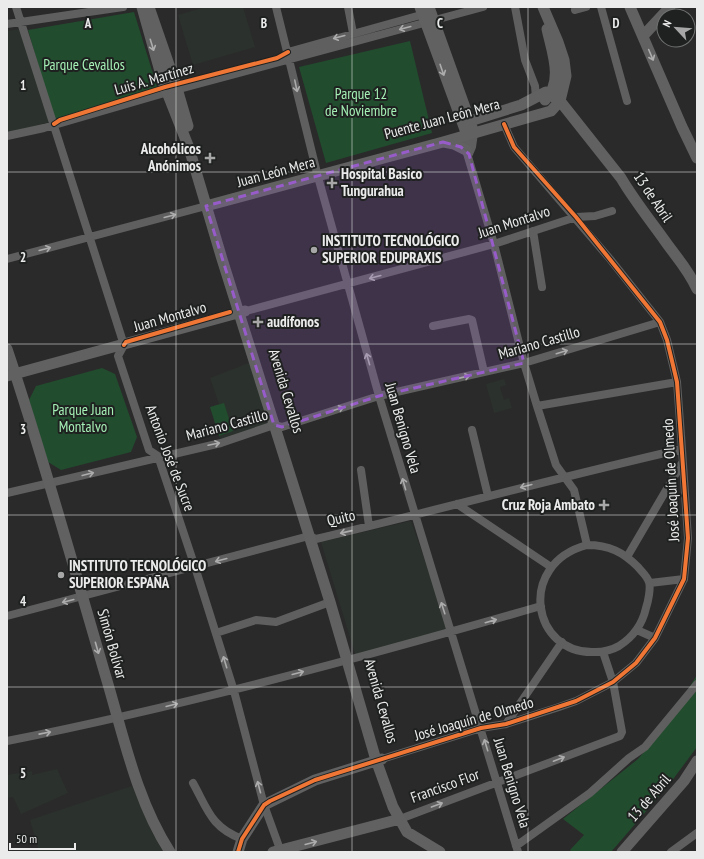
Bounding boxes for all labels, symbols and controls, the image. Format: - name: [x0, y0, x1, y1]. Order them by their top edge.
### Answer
- north arrow: [656, 8, 696, 48]
- text: A: [84, 15, 92, 32]
- text: B: [261, 15, 267, 32]
- text: C: [437, 15, 443, 32]
- text: D: [613, 15, 620, 32]
- text: N: [659, 18, 675, 29]
- one-way arrow: [399, 25, 412, 32]
- one-way arrow: [333, 34, 346, 41]
- one-way arrow: [149, 38, 156, 51]
- one-way arrow: [648, 49, 656, 61]
- park label: Parque Cevallos: [43, 55, 125, 74]
- street label: Luis A. Martínez: [112, 58, 196, 99]
- one-way arrow: [438, 64, 446, 76]
- text: 1: [20, 77, 26, 94]
- one-way arrow: [292, 79, 300, 92]
- park label: Parque 12 de Noviembre: [325, 84, 397, 120]
- street label: Puente Juan León Mera: [382, 94, 502, 143]
- place label: Alcohólicos Anónimos: [140, 139, 201, 175]
- marker: Alcohólicos Anónimos: [204, 152, 216, 164]
- street label: Juan León Mera: [234, 152, 317, 191]
- place label: Hospital Basico Tungurahua: [341, 164, 423, 200]
- street label: 13 de Abril: [630, 168, 677, 226]
- marker: Hospital Basico Tungurahua: [326, 177, 338, 189]
- street label: Juan Montalvo: [475, 201, 552, 242]
- one-way arrow: [164, 212, 177, 219]
- place label: INSTITUTO TECNOLÓGICO SUPERIOR EDUPRAXIS: [322, 231, 459, 267]
- one-way arrow: [38, 245, 51, 253]
- marker: INSTITUTO TECNOLÓGICO SUPERIOR EDUPRAXIS: [309, 245, 319, 255]
- text: 2: [20, 249, 26, 266]
- one-way arrow: [369, 274, 382, 281]
- street label: Juan Montalvo: [131, 297, 208, 336]
- place label: audífonos: [267, 312, 319, 331]
- marker: audífonos: [252, 316, 264, 328]
- street label: Mariano Castillo: [496, 322, 582, 363]
- street label: Avenida Cevallos: [265, 347, 308, 435]
- one-way arrow: [555, 348, 568, 355]
- one-way arrow: [364, 353, 371, 366]
- one-way arrow: [457, 372, 470, 380]
- street label: Juan Benigno Vela: [381, 379, 425, 475]
- park label: Parque Juan Montalvo: [52, 400, 114, 436]
- street label: Antonio José de Sucre: [141, 402, 200, 514]
- street label: Mariano Castillo: [184, 405, 270, 445]
- one-way arrow: [331, 405, 344, 412]
- street label: José Joaquín de Olmedo: [658, 418, 683, 543]
- text: 3: [20, 421, 26, 438]
- one-way arrow: [207, 440, 220, 448]
- one-way arrow: [81, 470, 94, 477]
- one-way arrow: [400, 477, 408, 490]
- one-way arrow: [520, 483, 533, 490]
- place label: Cruz Roja Ambato: [502, 495, 595, 514]
- marker: Cruz Roja Ambato: [598, 499, 610, 511]
- street label: Quito: [325, 505, 357, 530]
- one-way arrow: [340, 528, 353, 536]
- place label: INSTITUTO TECNOLÓGICO SUPERIOR ESPAÑA: [69, 556, 206, 592]
- one-way arrow: [214, 557, 227, 565]
- marker: INSTITUTO TECNOLÓGICO SUPERIOR ESPAÑA: [56, 570, 66, 580]
- text: 4: [20, 593, 27, 610]
- one-way arrow: [62, 598, 75, 605]
- one-way arrow: [439, 601, 446, 614]
- street label: Simón Bolívar: [93, 607, 132, 682]
- one-way arrow: [484, 616, 497, 624]
- one-way arrow: [94, 641, 101, 654]
- one-way arrow: [221, 655, 228, 668]
- street label: Avenida Cevallos: [360, 656, 403, 745]
- one-way arrow: [291, 669, 304, 677]
- street label: José Joaquín de Olmedo: [411, 692, 536, 745]
- one-way arrow: [165, 700, 178, 708]
- one-way arrow: [38, 729, 51, 737]
- street label: Juan Benigno Vela: [489, 735, 535, 830]
- one-way arrow: [482, 739, 490, 751]
- one-way arrow: [552, 755, 564, 763]
- street label: Francisco Flor: [408, 764, 483, 807]
- text: 5: [20, 765, 26, 782]
- street label: 13 de Abril: [623, 770, 675, 825]
- one-way arrow: [255, 781, 263, 794]
- one-way arrow: [431, 800, 443, 808]
- scale bar: [10, 825, 75, 851]
- text: 50 m: [16, 831, 37, 846]
- one-way arrow: [304, 839, 317, 846]

